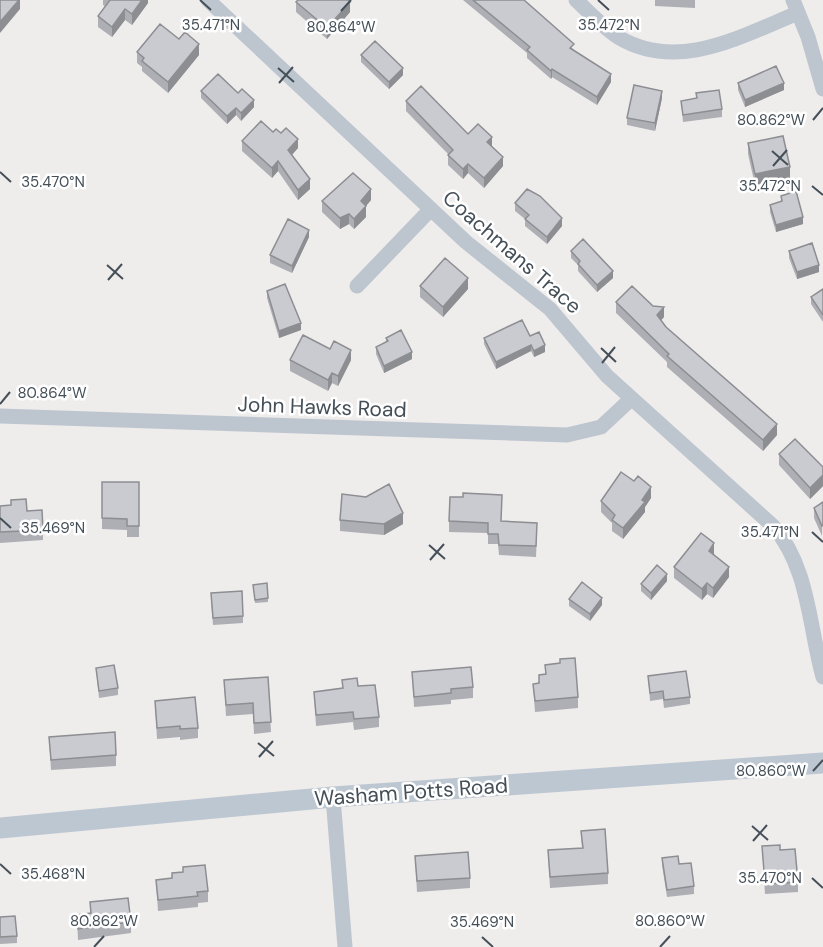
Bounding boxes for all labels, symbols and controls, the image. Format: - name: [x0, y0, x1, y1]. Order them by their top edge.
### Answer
- text: 35.471°N: [182, 15, 240, 35]
- text: 35.472°N: [578, 15, 640, 35]
- text: 80.864°W: [306, 17, 376, 37]
- text: 80.862°W: [737, 110, 806, 130]
- text: 35.470°N: [21, 172, 85, 192]
- text: 35.472°N: [739, 176, 801, 196]
- street label: Coachmans Trace: [437, 184, 587, 320]
- text: 80.864°W: [17, 383, 87, 403]
- street label: John Hawks Road: [237, 390, 407, 424]
- text: 35.469°N: [21, 518, 85, 538]
- text: 35.471°N: [741, 522, 799, 542]
- text: 80.860°W: [736, 761, 807, 781]
- street label: Washam Potts Road: [313, 771, 509, 813]
- text: 35.468°N: [21, 864, 85, 884]
- text: 35.470°N: [738, 868, 802, 888]
- text: 80.862°W: [70, 911, 139, 931]
- text: 80.860°W: [635, 911, 706, 931]
- text: 35.469°N: [450, 912, 514, 932]

